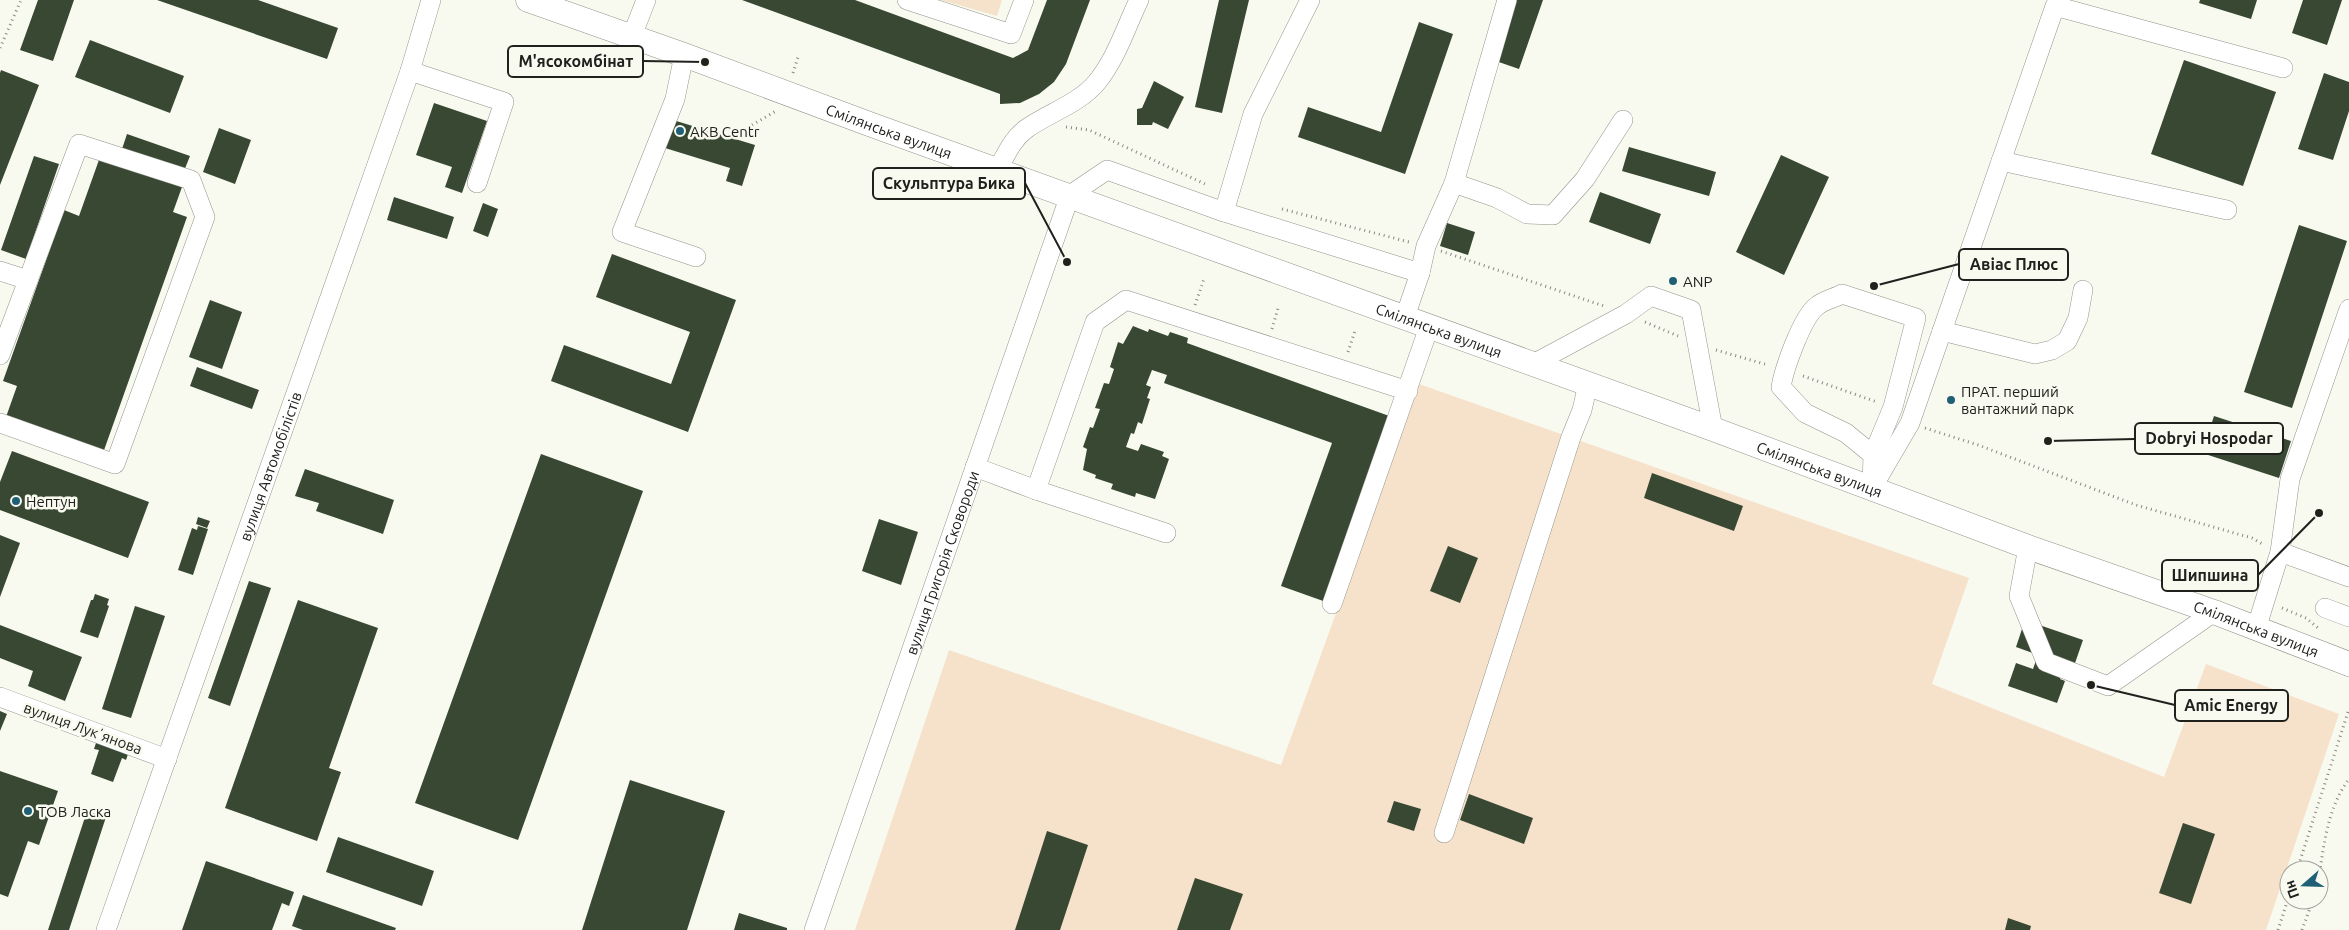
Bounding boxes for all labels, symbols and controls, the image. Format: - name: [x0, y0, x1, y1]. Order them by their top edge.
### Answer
- callout: М'ясокомбінат: [508, 46, 643, 77]
- text: М'ясокомбінат: [519, 52, 633, 70]
- street label: Смілянська вулиця: [824, 100, 954, 162]
- place label: AKB Centr: [690, 123, 760, 140]
- marker: AKB Centr: [674, 125, 686, 137]
- callout: Cкульптура Бика: [873, 168, 1025, 199]
- text: Cкульптура Бика: [883, 174, 1015, 192]
- callout: Авіас Плюс: [1959, 249, 2068, 280]
- text: Авіас Плюс: [1970, 255, 2058, 273]
- place label: ANP: [1683, 273, 1712, 290]
- marker: ANP: [1667, 275, 1679, 287]
- street label: Смілянська вулиця: [1374, 299, 1504, 361]
- place label: ПРАТ. перший вантажний парк: [1961, 383, 2074, 417]
- street label: вулиця Автомобілістів: [236, 389, 304, 543]
- marker: ПРАТ. перший вантажний парк: [1945, 394, 1957, 406]
- callout: Dobryi Hospodar: [2135, 423, 2283, 454]
- text: Dobryi Hospodar: [2145, 429, 2273, 447]
- street label: Смілянська вулиця: [1754, 438, 1885, 500]
- street label: вулиця Григорія Сковороди: [902, 468, 982, 657]
- place label: Нептун: [26, 493, 76, 510]
- marker: Нептун: [10, 495, 22, 507]
- callout: Шипшина: [2162, 560, 2258, 591]
- text: Шипшина: [2172, 566, 2248, 584]
- street label: Смілянська вулиця: [2191, 597, 2321, 660]
- callout: Amic Energy: [2175, 690, 2288, 721]
- text: Amic Energy: [2184, 696, 2278, 714]
- street label: вулиця Лукʼянова: [21, 699, 145, 757]
- place label: ТОВ Ласка: [38, 803, 111, 820]
- marker: ТОВ Ласка: [22, 805, 34, 817]
- north arrow: [2279, 860, 2329, 910]
- text: Пн: [2281, 878, 2302, 901]

